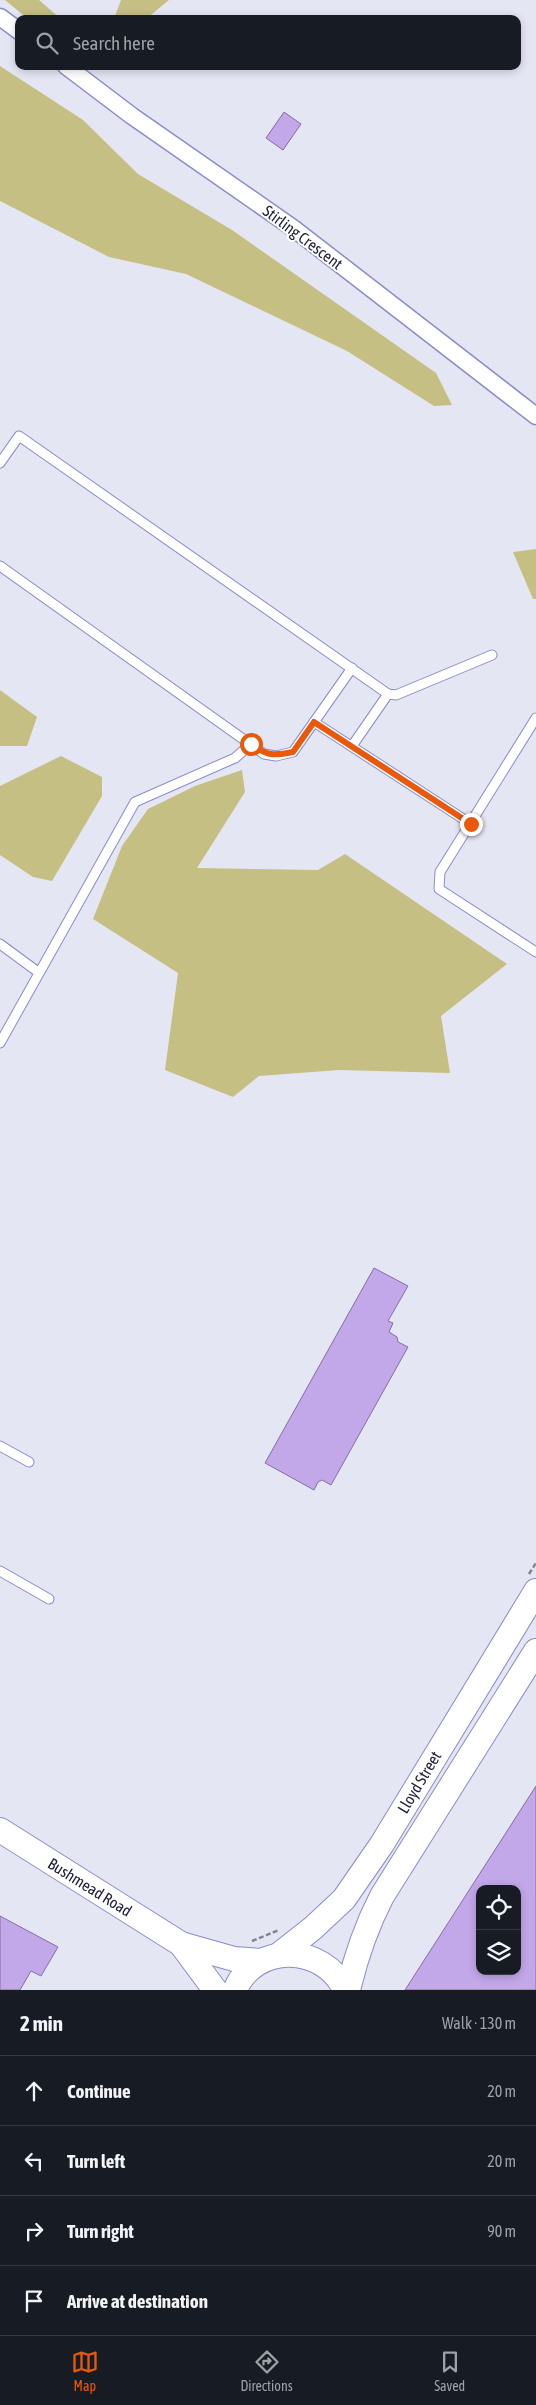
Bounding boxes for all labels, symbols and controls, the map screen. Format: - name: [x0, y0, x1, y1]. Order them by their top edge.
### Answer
- search box: [15, 15, 521, 70]
- icon: search: [33, 29, 61, 57]
- text: Search here: [73, 32, 155, 54]
- street label: Stirling Crescent: [259, 201, 347, 274]
- route start: [240, 733, 263, 756]
- route end: [460, 813, 483, 836]
- street label: Lloyd Street: [394, 1747, 446, 1817]
- street label: Bushmead Road: [45, 1854, 135, 1920]
- map controls: [476, 1885, 521, 1975]
- button: locate: [476, 1885, 521, 1930]
- button: layers: [476, 1930, 521, 1975]
- text: 2 min: [20, 2011, 63, 2035]
- text: Walk · 130 m: [442, 2014, 516, 2032]
- icon: ahead: [20, 2077, 48, 2105]
- text: Continue: [67, 2080, 131, 2102]
- text: 20 m: [487, 2082, 516, 2100]
- icon: left: [20, 2147, 48, 2175]
- text: Turn left: [67, 2150, 125, 2172]
- text: 20 m: [487, 2152, 516, 2170]
- icon: right: [20, 2217, 48, 2245]
- text: Turn right: [67, 2220, 134, 2242]
- text: 90 m: [487, 2222, 516, 2240]
- icon: arrive: [20, 2287, 48, 2315]
- text: Arrive at destination: [67, 2290, 208, 2312]
- tab: Map: [71, 2348, 99, 2394]
- tab: Directions: [240, 2348, 293, 2394]
- tab: Saved: [434, 2348, 465, 2394]

